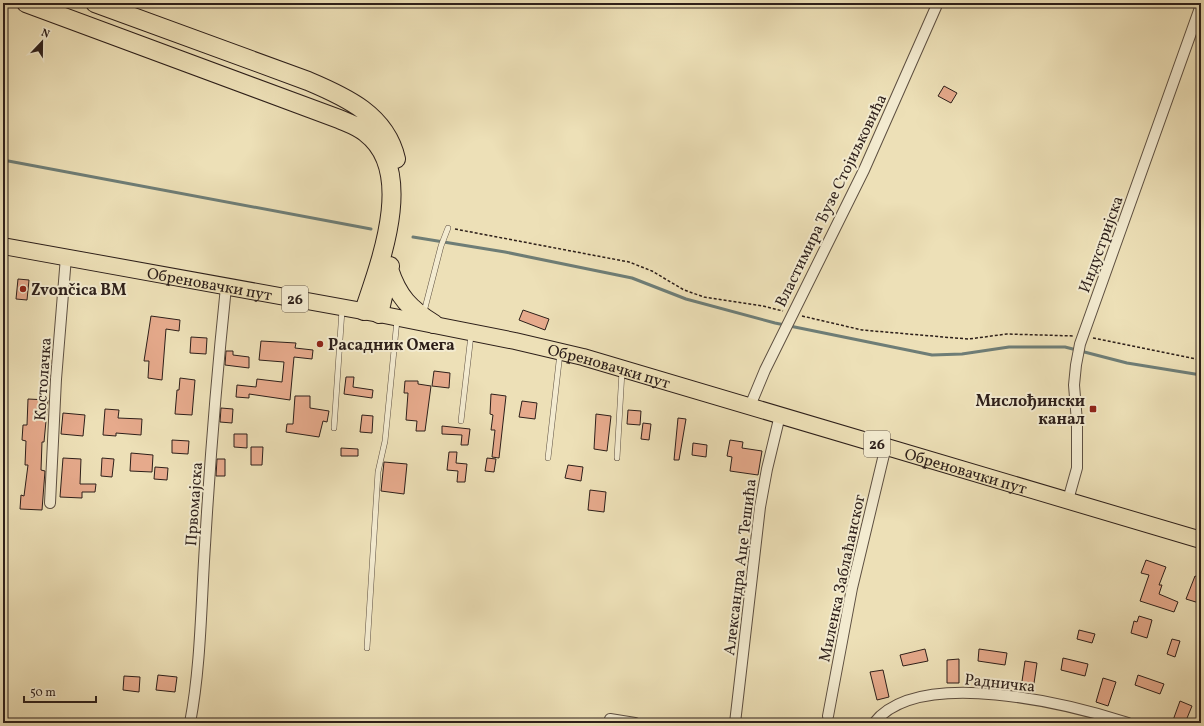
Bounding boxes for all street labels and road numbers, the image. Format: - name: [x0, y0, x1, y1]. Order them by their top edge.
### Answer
- street label: Властимира Ђузе Стојиљковића: [770, 91, 893, 311]
- street label: Индустријска: [1074, 193, 1130, 296]
- street label: Обреновачки пут: [145, 263, 274, 307]
- road number: 26: [282, 286, 308, 312]
- street label: Костолачка: [30, 337, 58, 422]
- street label: Обреновачки пут: [545, 340, 673, 395]
- road number: 26: [864, 431, 890, 457]
- street label: Обреновачки пут: [902, 444, 1029, 501]
- street label: Првомајска: [181, 461, 209, 547]
- street label: Александра Аце Тешића: [719, 478, 763, 657]
- street label: Миленка Заблаћанског: [814, 493, 871, 664]
- street label: Радничка: [963, 669, 1036, 699]

